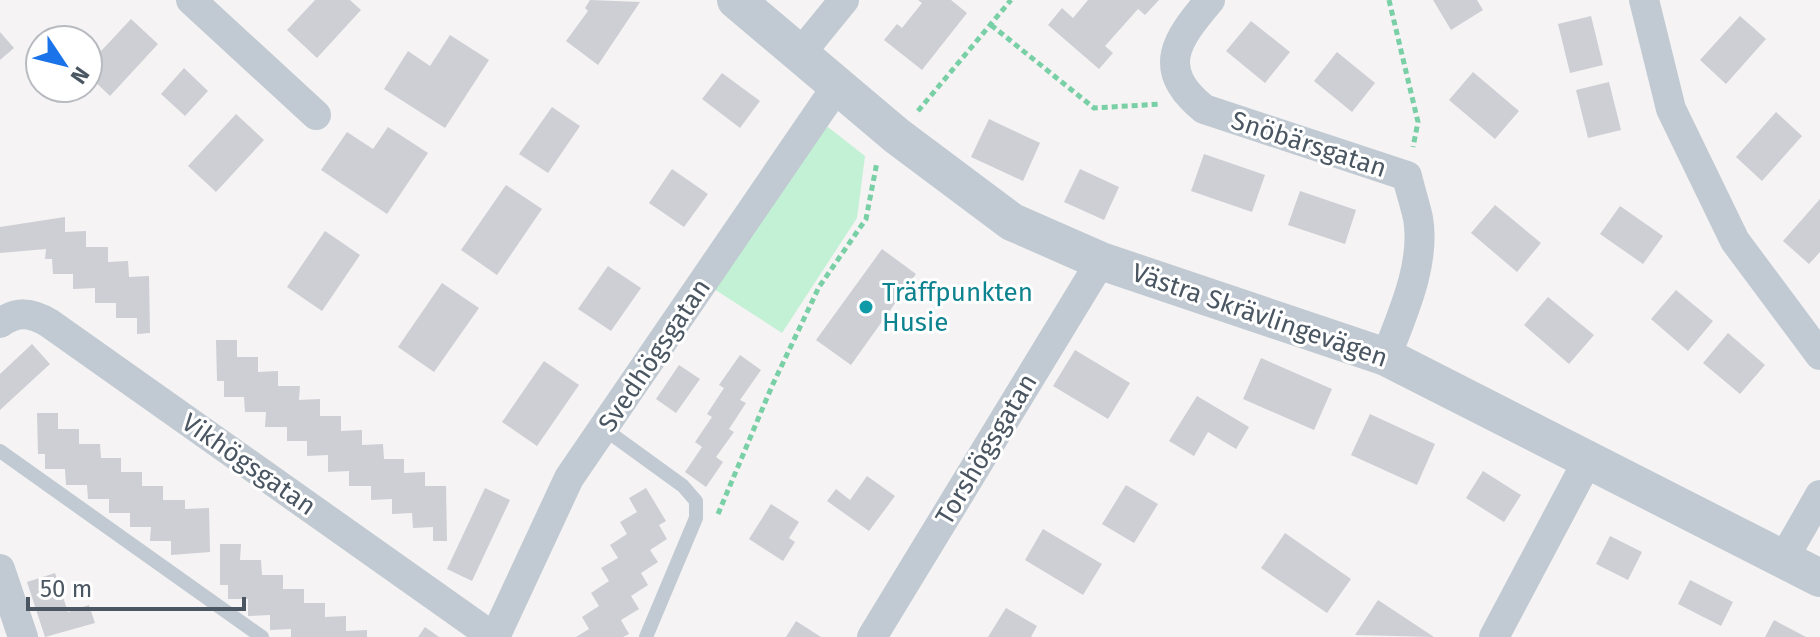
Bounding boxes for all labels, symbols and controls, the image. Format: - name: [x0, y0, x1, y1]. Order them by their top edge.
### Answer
- north arrow: [24, 24, 104, 104]
- text: N: [65, 61, 95, 89]
- street label: Snöbärsgatan: [1227, 105, 1390, 184]
- street label: Västra Skrävlingevägen: [1128, 257, 1392, 374]
- street label: Svedhögsgatan: [592, 273, 717, 438]
- place label: Träffpunkten Husie: [882, 277, 1033, 338]
- marker: Träffpunkten Husie: [857, 298, 875, 316]
- street label: Torshögsgatan: [929, 368, 1044, 530]
- street label: Vikhögsgatan: [176, 407, 322, 522]
- scale bar: [28, 561, 244, 611]
- text: 50 m: [40, 575, 92, 603]

